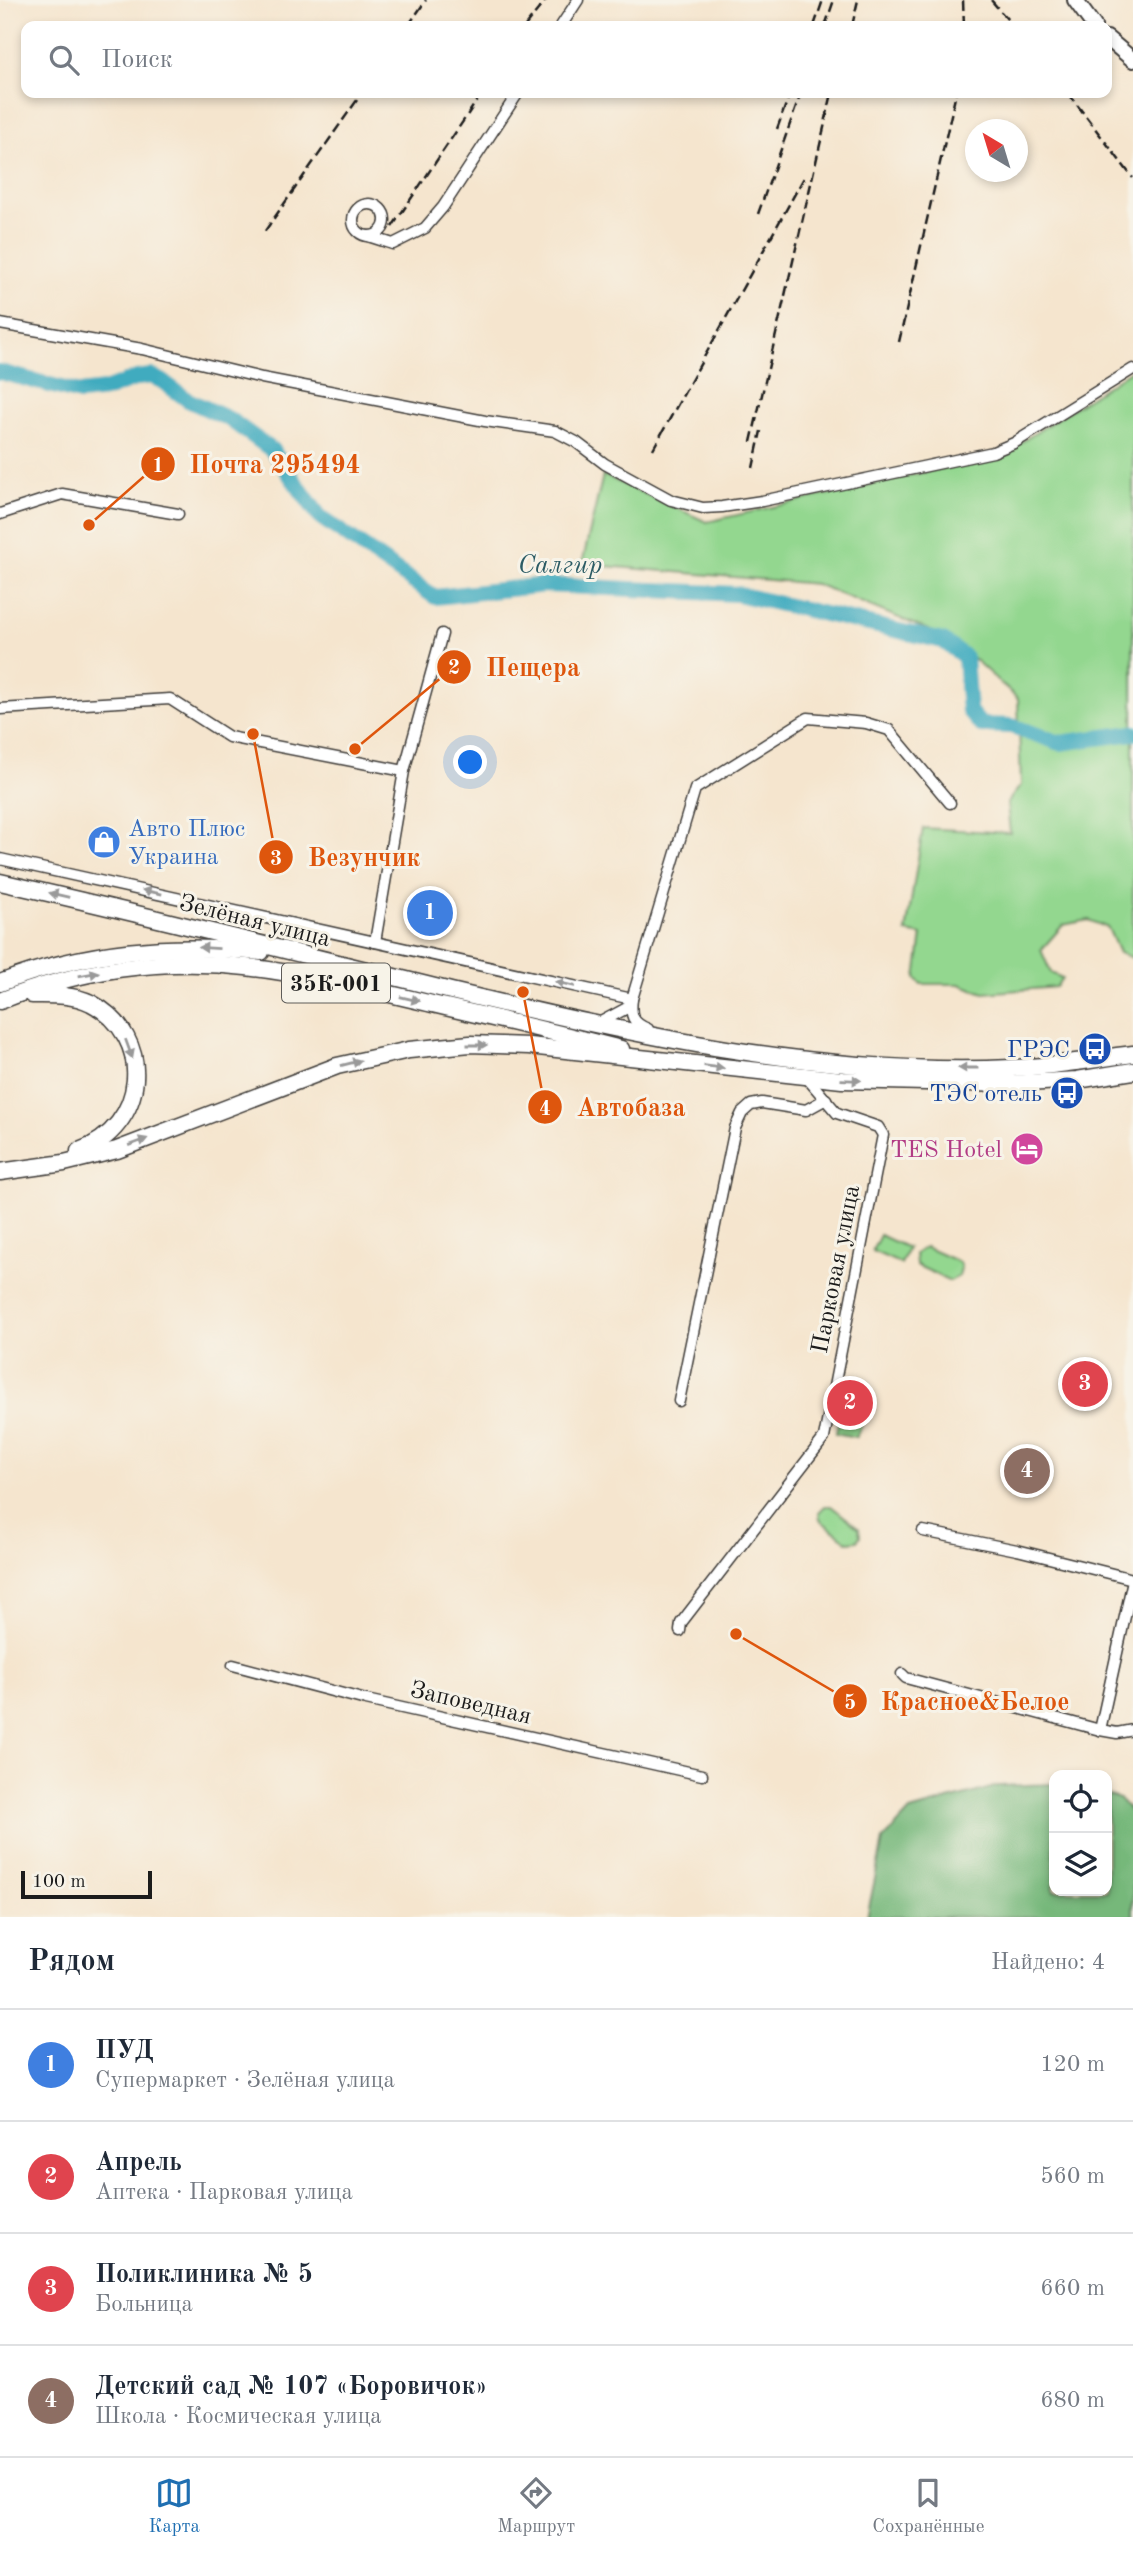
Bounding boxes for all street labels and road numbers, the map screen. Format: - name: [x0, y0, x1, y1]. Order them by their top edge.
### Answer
- street label: Зелёная улица: [177, 892, 333, 952]
- road number: 35К-001: [282, 964, 390, 1002]
- street label: Парковая улица: [809, 1183, 865, 1356]
- street label: Заповедная: [408, 1678, 534, 1730]

